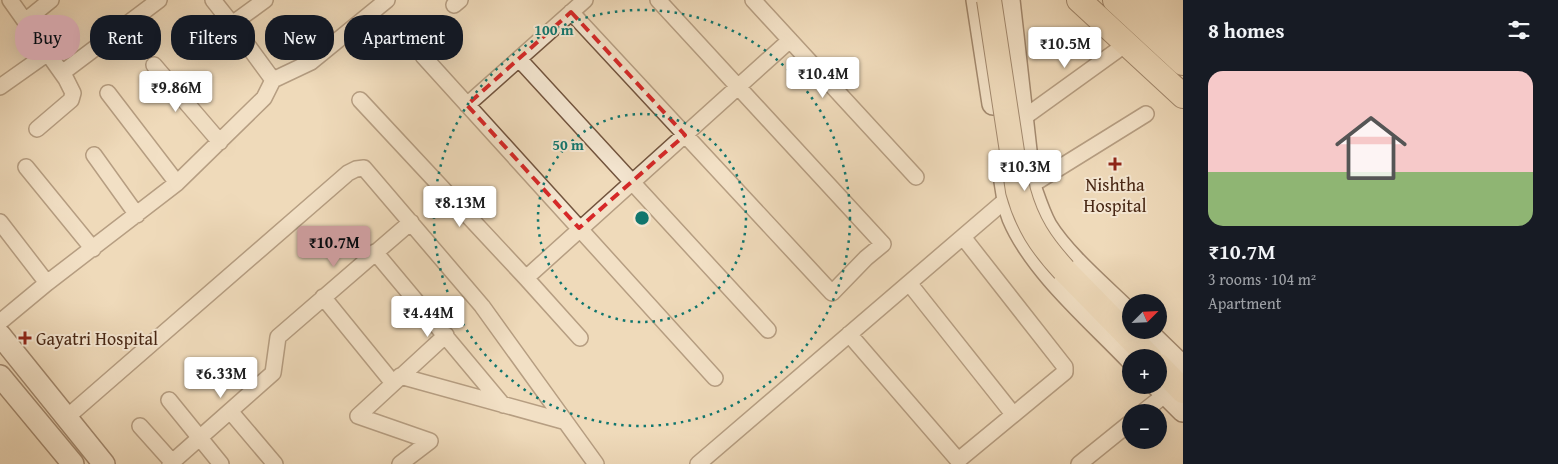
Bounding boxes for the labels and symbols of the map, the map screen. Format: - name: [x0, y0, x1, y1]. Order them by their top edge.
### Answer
- text: 100 m: [534, 19, 574, 40]
- pin: ₹10.5M: [1024, 27, 1106, 69]
- pin: ₹10.4M: [782, 56, 864, 99]
- pin: ₹9.86M: [135, 70, 217, 113]
- text: 50 m: [552, 134, 584, 155]
- pin: ₹10.3M: [984, 150, 1066, 192]
- marker: Nishtha Hospital: [1108, 157, 1122, 171]
- place label: Nishtha Hospital: [1084, 171, 1146, 219]
- pin: ₹8.13M: [419, 186, 501, 228]
- centre of rings: [633, 209, 651, 227]
- pin: ₹10.7M: [293, 226, 375, 268]
- north arrow: [1122, 294, 1168, 339]
- pin: ₹4.44M: [387, 296, 469, 338]
- place label: Gayatri Hospital: [36, 325, 158, 352]
- marker: Gayatri Hospital: [18, 331, 32, 345]
- pin: ₹6.33M: [180, 356, 262, 399]

